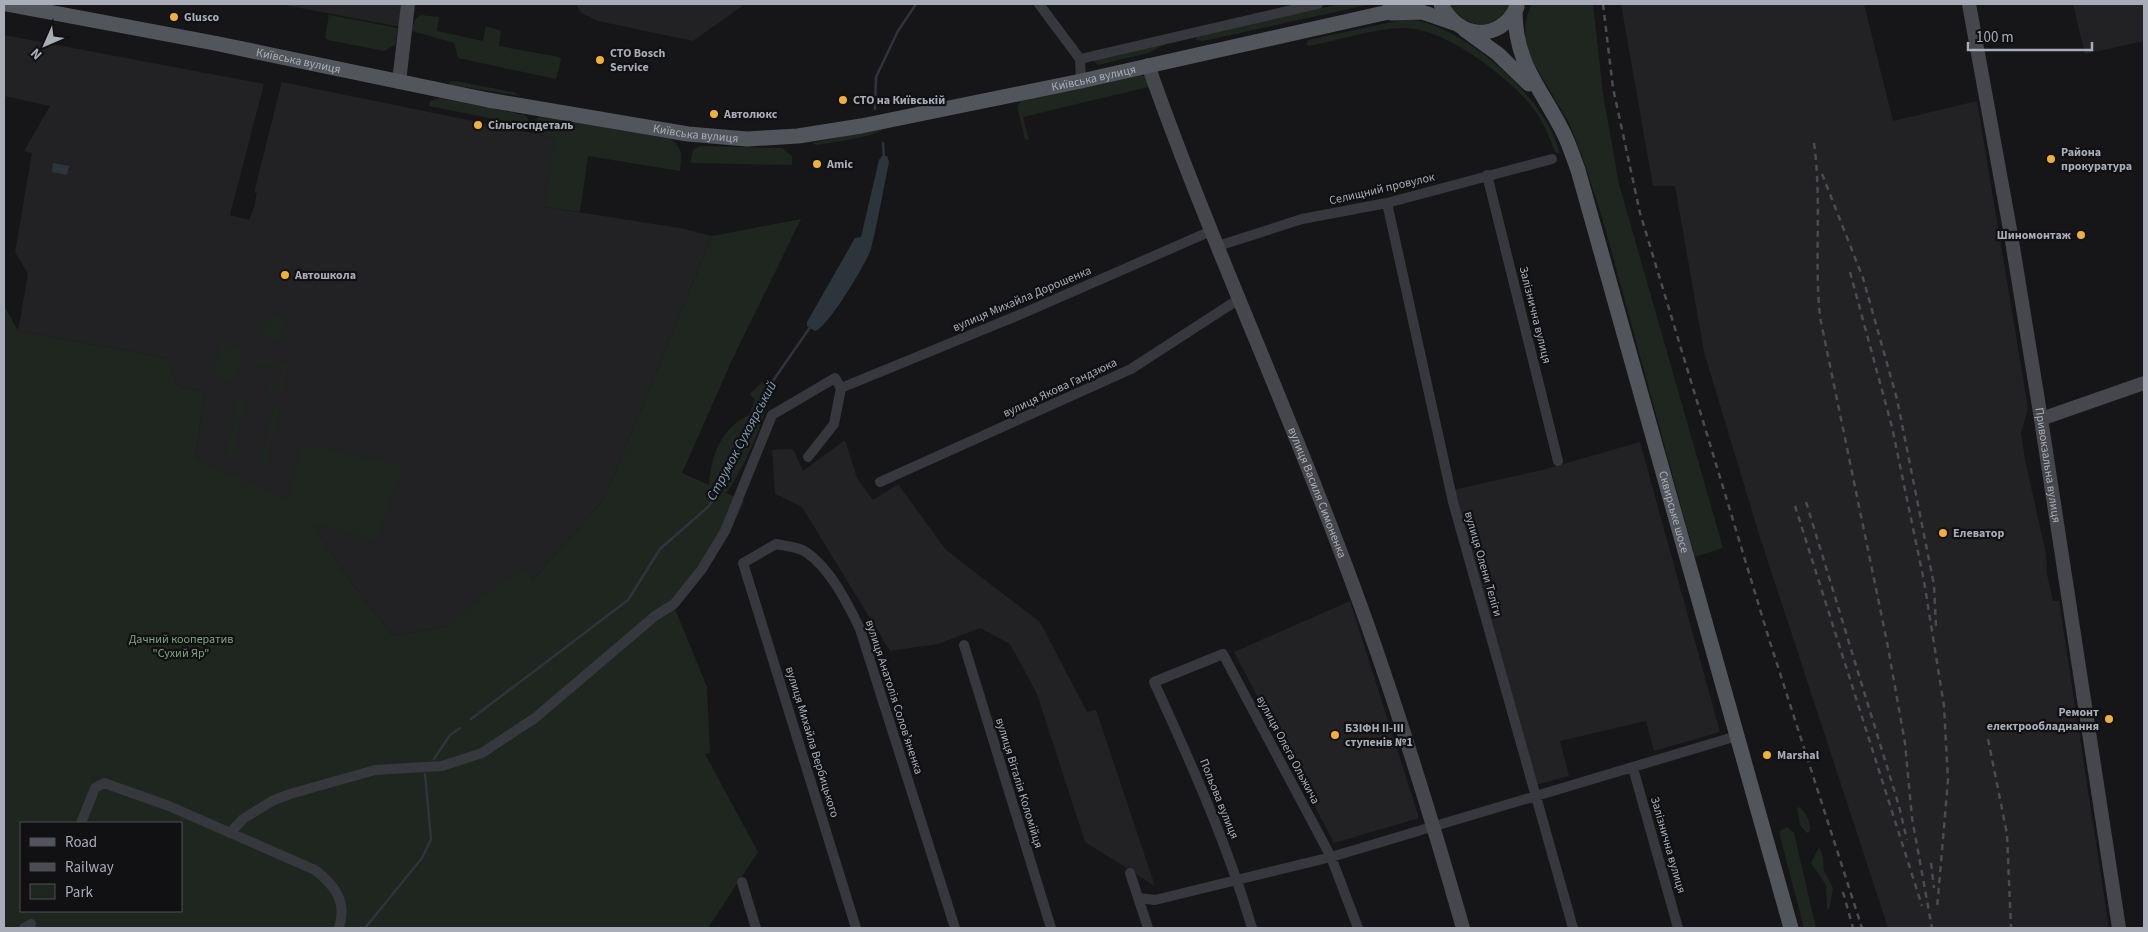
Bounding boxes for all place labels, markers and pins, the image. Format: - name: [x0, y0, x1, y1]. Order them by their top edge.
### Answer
- place label: Glusco: [184, 9, 220, 26]
- marker: Glusco: [168, 11, 180, 23]
- place label: СТО Bosch Service: [610, 45, 666, 76]
- marker: СТО Bosch Service: [594, 54, 606, 66]
- place label: СТО на Київській: [853, 92, 945, 109]
- marker: СТО на Київській: [837, 94, 849, 106]
- place label: Автолюкс: [723, 106, 778, 123]
- marker: Автолюкс: [708, 108, 720, 120]
- place label: Сільгоспдеталь: [488, 117, 573, 134]
- marker: Сільгоспдеталь: [472, 119, 484, 131]
- place label: Района прокуратура: [2061, 144, 2132, 175]
- marker: Района прокуратура: [2045, 153, 2057, 165]
- place label: Amic: [826, 156, 853, 173]
- marker: Amic: [811, 158, 823, 170]
- place label: Шиномонтаж: [1997, 227, 2072, 244]
- marker: Шиномонтаж: [2075, 229, 2087, 241]
- place label: Автошкола: [294, 267, 356, 284]
- marker: Автошкола: [279, 269, 291, 281]
- place label: Елеватор: [1953, 525, 2004, 542]
- marker: Елеватор: [1937, 527, 1949, 539]
- place label: Ремонт електрообладнання: [1987, 704, 2099, 735]
- marker: Ремонт електрообладнання: [2103, 713, 2115, 725]
- place label: БЗІФН ІІ-ІІІ ступенів №1: [1345, 720, 1413, 751]
- marker: БЗІФН ІІ-ІІІ ступенів №1: [1329, 729, 1341, 741]
- place label: Marshal: [1777, 747, 1820, 764]
- marker: Marshal: [1761, 749, 1773, 761]

